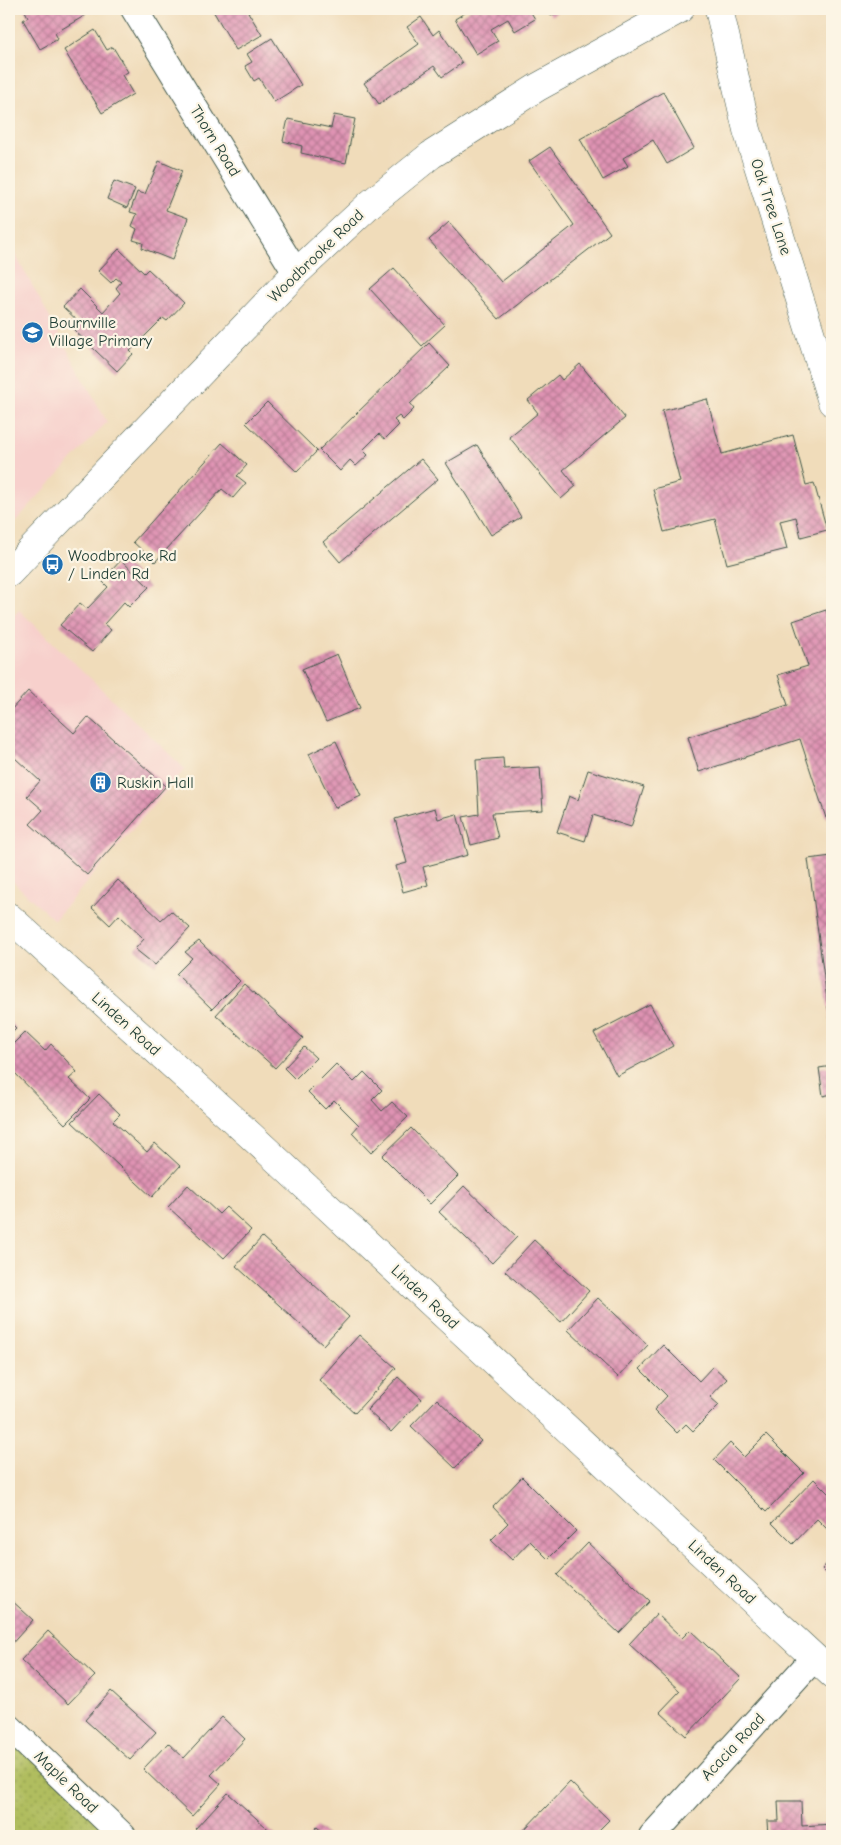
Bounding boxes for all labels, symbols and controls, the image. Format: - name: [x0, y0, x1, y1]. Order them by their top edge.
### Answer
- street label: Thorn Road: [186, 102, 244, 180]
- street label: Oak Tree Lane: [747, 157, 795, 257]
- street label: Woodbrooke Road: [265, 206, 367, 306]
- place label: Bournville Village Primary: [49, 314, 153, 350]
- school or university icon: Bournville Village Primary: [21, 320, 45, 344]
- place label: Woodbrooke Rd / Linden Rd: [68, 547, 177, 583]
- bus stop icon: Woodbrooke Rd / Linden Rd: [40, 553, 64, 577]
- building icon: Ruskin Hall: [89, 771, 113, 795]
- place label: Ruskin Hall: [117, 774, 194, 792]
- street label: Linden Road: [88, 989, 164, 1059]
- street label: Linden Road: [388, 1261, 462, 1333]
- street label: Linden Road: [685, 1536, 759, 1608]
- street label: Acacia Road: [698, 1710, 768, 1784]
- street label: Maple Road: [30, 1747, 102, 1817]

